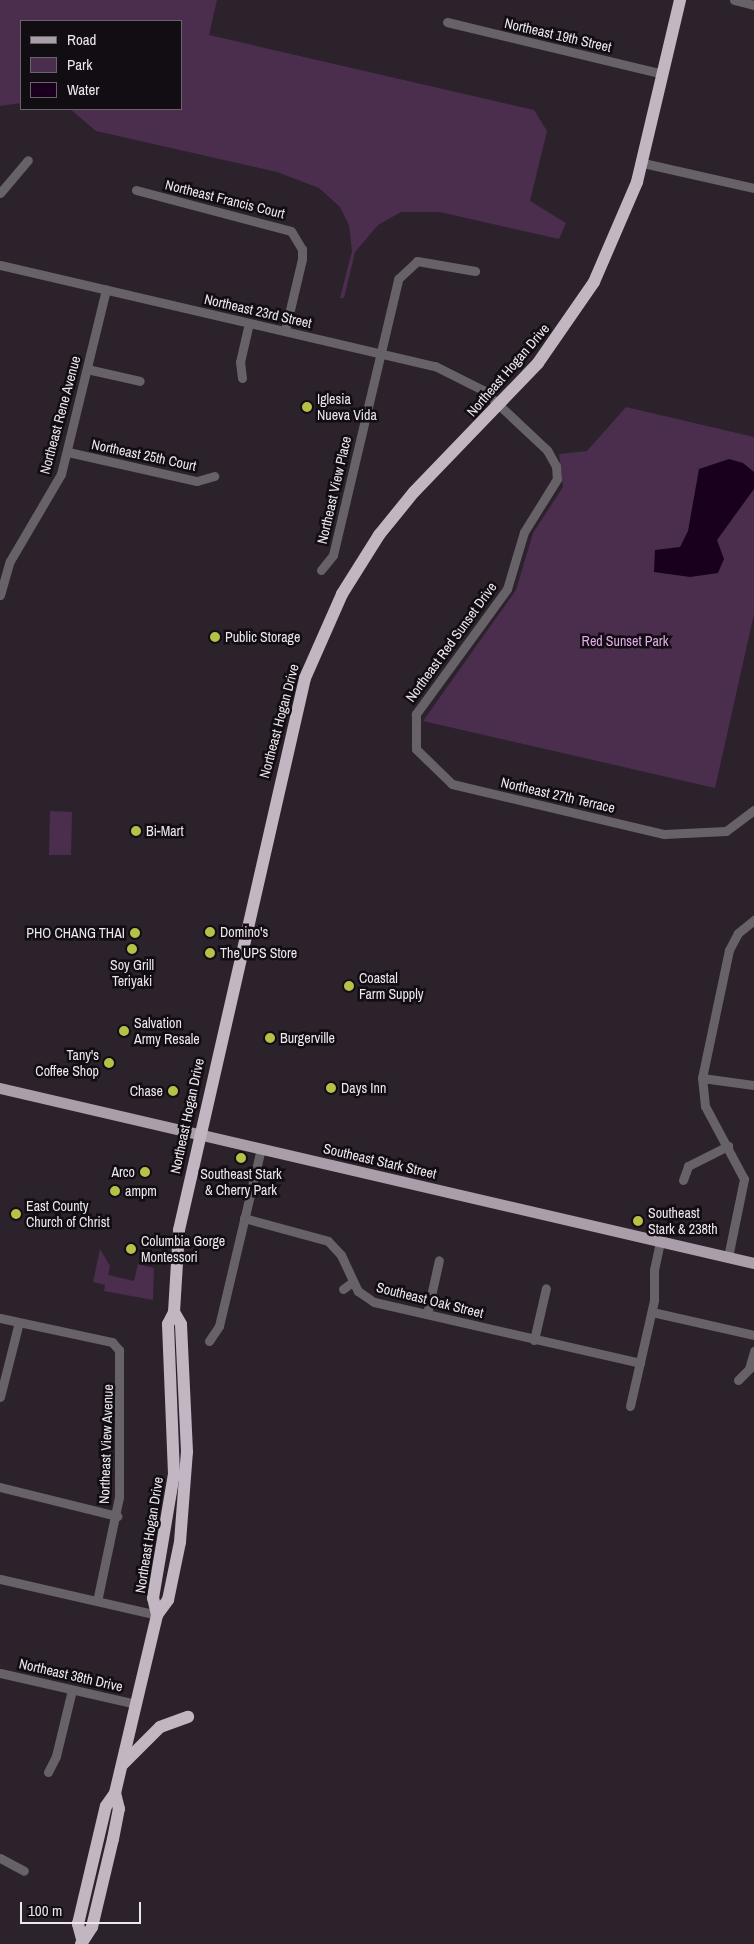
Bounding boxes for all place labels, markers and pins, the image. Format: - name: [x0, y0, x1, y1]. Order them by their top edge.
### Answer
- place label: Iglesia Nueva Vida: [317, 391, 377, 424]
- marker: Iglesia Nueva Vida: [301, 401, 313, 413]
- place label: Public Storage: [225, 629, 300, 645]
- marker: Public Storage: [209, 631, 221, 643]
- place label: Bi-Mart: [146, 823, 184, 839]
- marker: Bi-Mart: [130, 825, 142, 837]
- place label: Domino's: [220, 924, 268, 940]
- place label: PHO CHANG THAI: [26, 925, 125, 941]
- marker: Domino's: [204, 926, 216, 938]
- marker: PHO CHANG THAI: [129, 927, 141, 939]
- marker: Soy Grill Teriyaki: [126, 943, 138, 955]
- place label: The UPS Store: [220, 945, 297, 961]
- marker: The UPS Store: [204, 947, 216, 959]
- place label: Soy Grill Teriyaki: [110, 957, 154, 990]
- place label: Coastal Farm Supply: [359, 970, 424, 1002]
- marker: Coastal Farm Supply: [343, 980, 355, 992]
- place label: Salvation Army Resale: [134, 1015, 200, 1048]
- marker: Salvation Army Resale: [118, 1025, 130, 1037]
- place label: Burgerville: [280, 1030, 335, 1046]
- marker: Burgerville: [264, 1032, 276, 1044]
- place label: Tany's Coffee Shop: [35, 1047, 99, 1080]
- marker: Tany's Coffee Shop: [103, 1057, 115, 1069]
- place label: Days Inn: [341, 1080, 386, 1096]
- marker: Days Inn: [325, 1082, 337, 1094]
- place label: Chase: [130, 1083, 163, 1099]
- marker: Chase: [167, 1085, 179, 1097]
- marker: Southeast Stark & Cherry Park: [235, 1152, 247, 1164]
- place label: Arco: [111, 1164, 135, 1180]
- marker: Arco: [139, 1166, 151, 1178]
- place label: Southeast Stark & Cherry Park: [200, 1166, 282, 1198]
- place label: ampm: [125, 1183, 157, 1199]
- marker: ampm: [109, 1185, 121, 1197]
- place label: East County Church of Christ: [26, 1198, 110, 1230]
- place label: Southeast Stark & 238th: [648, 1205, 718, 1238]
- marker: East County Church of Christ: [10, 1208, 22, 1220]
- marker: Southeast Stark & 238th: [632, 1215, 644, 1227]
- place label: Columbia Gorge Montessori: [141, 1233, 225, 1266]
- marker: Columbia Gorge Montessori: [125, 1243, 137, 1255]

